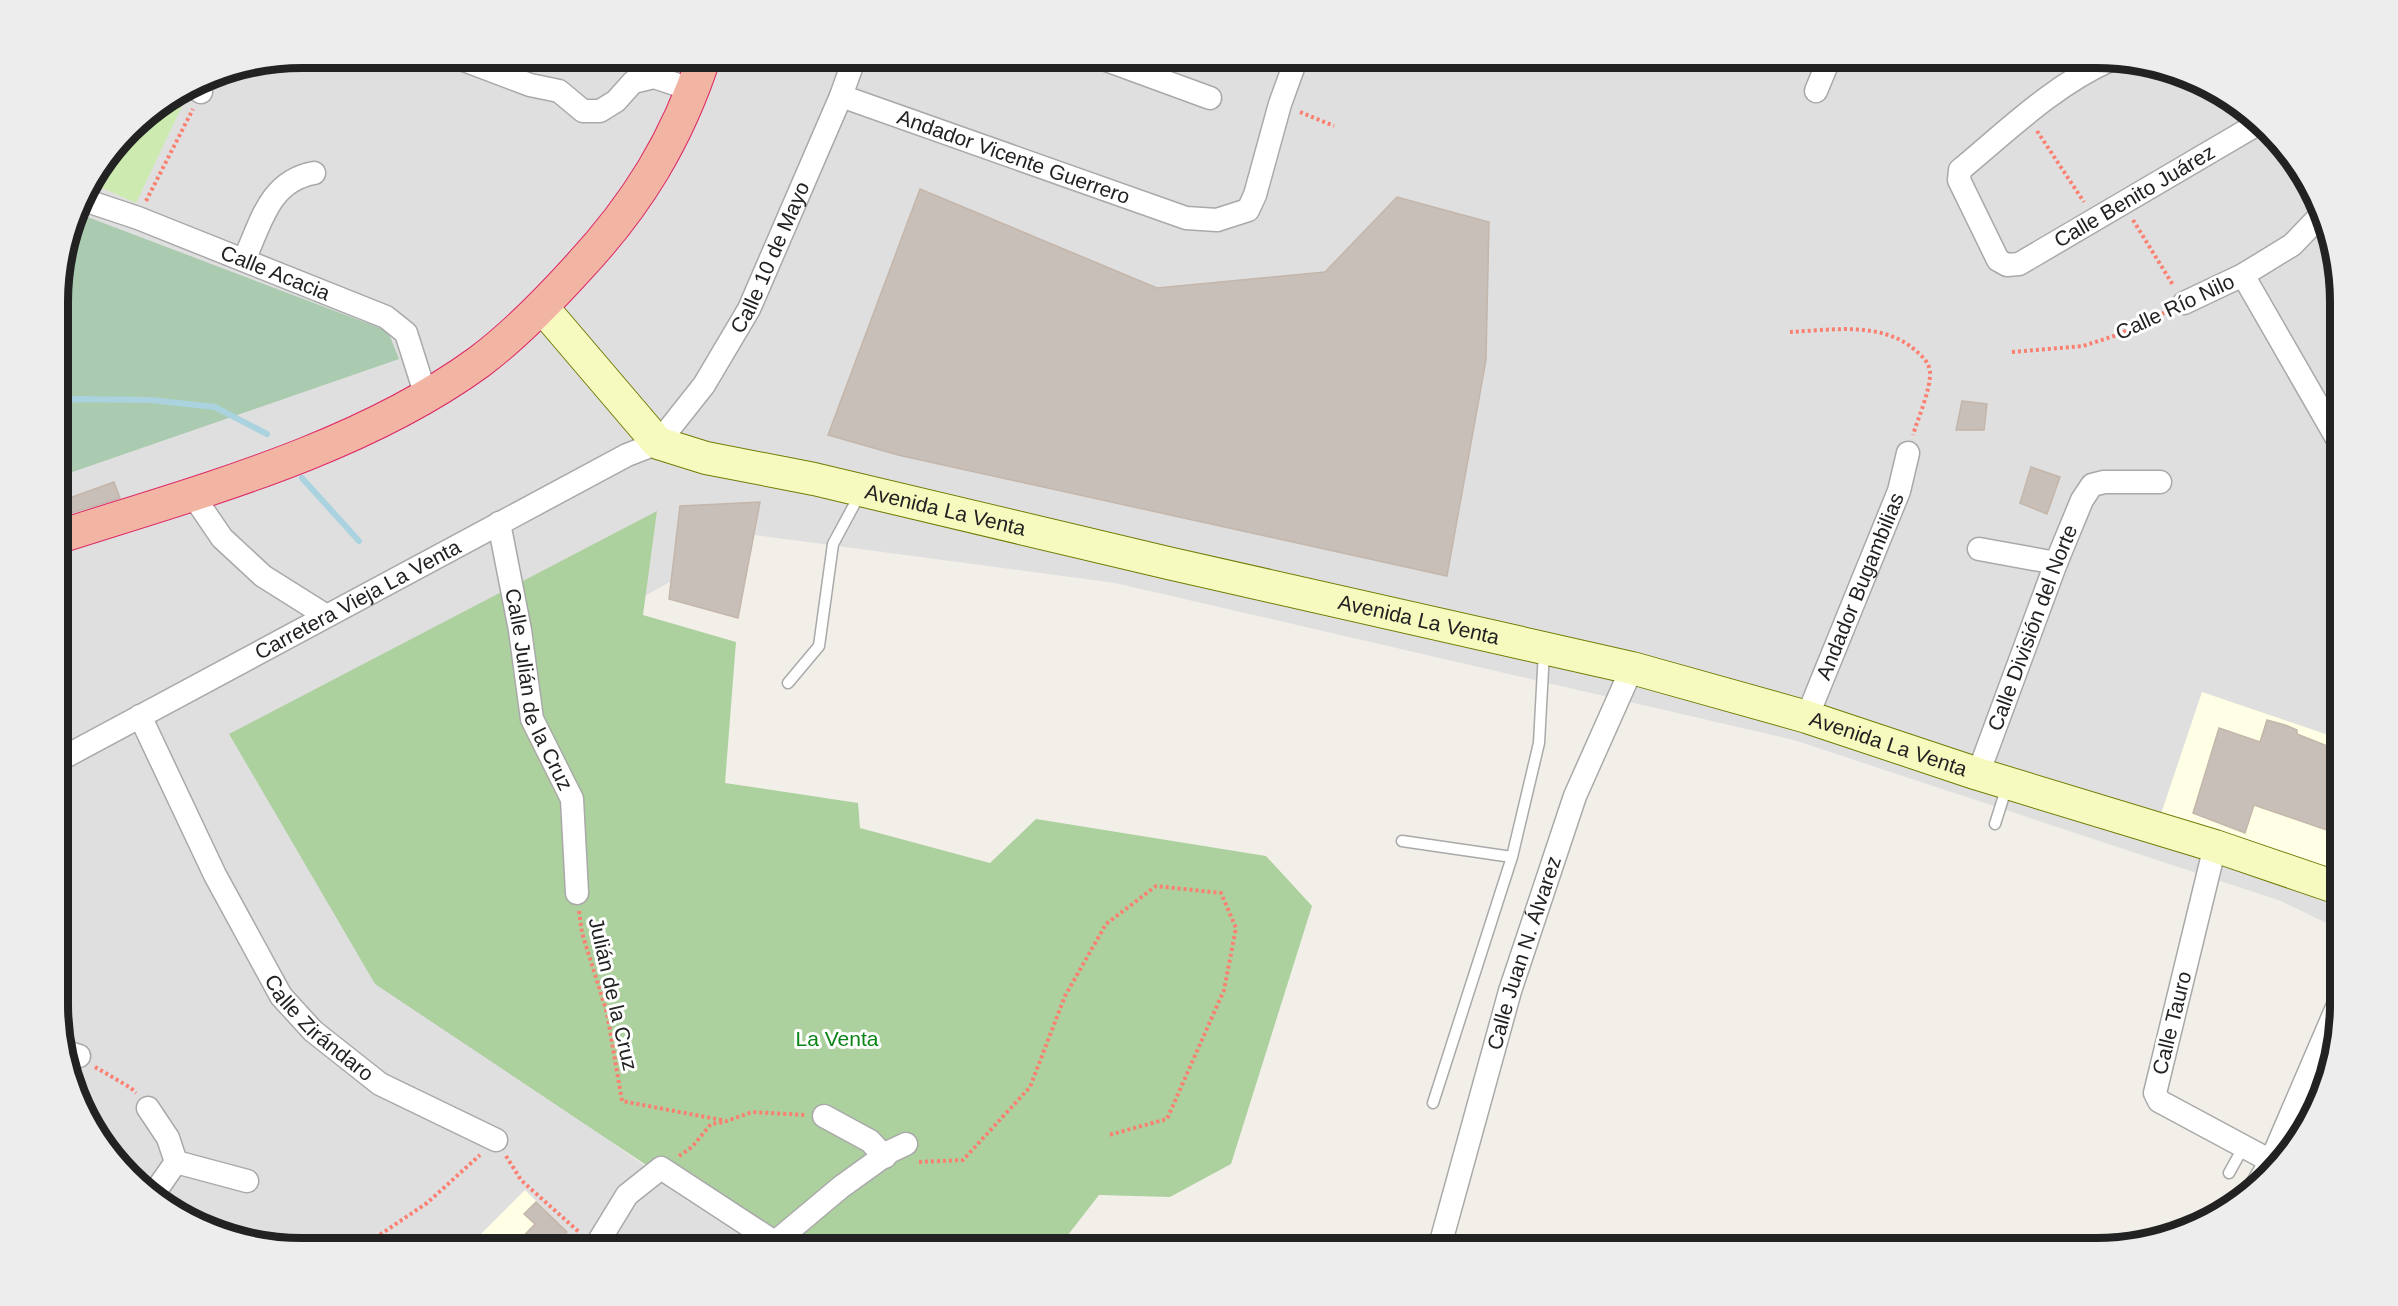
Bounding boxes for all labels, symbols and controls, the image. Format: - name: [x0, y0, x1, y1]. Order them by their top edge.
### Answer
- street label: Andador Vicente Guerrero: [894, 105, 1133, 208]
- street label: Calle Benito Juárez: [2050, 140, 2219, 252]
- street label: Calle 10 de Mayo: [725, 178, 814, 337]
- street label: Calle Acacia: [218, 240, 334, 305]
- street label: Calle Río Nilo: [2112, 269, 2238, 344]
- street label: Avenida La Venta: [863, 480, 1028, 540]
- street label: Andador Bugambilias: [1811, 489, 1908, 683]
- street label: Calle División del Norte: [1983, 521, 2082, 734]
- street label: Carretera Vieja La Venta: [251, 535, 464, 664]
- street label: Calle Julián de la Cruz: [501, 586, 578, 794]
- street label: Avenida La Venta: [1336, 590, 1502, 649]
- street label: Avenida La Venta: [1807, 707, 1970, 781]
- street label: Calle Juan N. Álvarez: [1482, 853, 1565, 1052]
- street label: Julián de la Cruz: [585, 915, 642, 1073]
- street label: Calle Tauro: [2148, 969, 2195, 1077]
- street label: Calle Zirándaro: [261, 971, 378, 1085]
- park label: La Venta: [796, 1027, 879, 1050]

